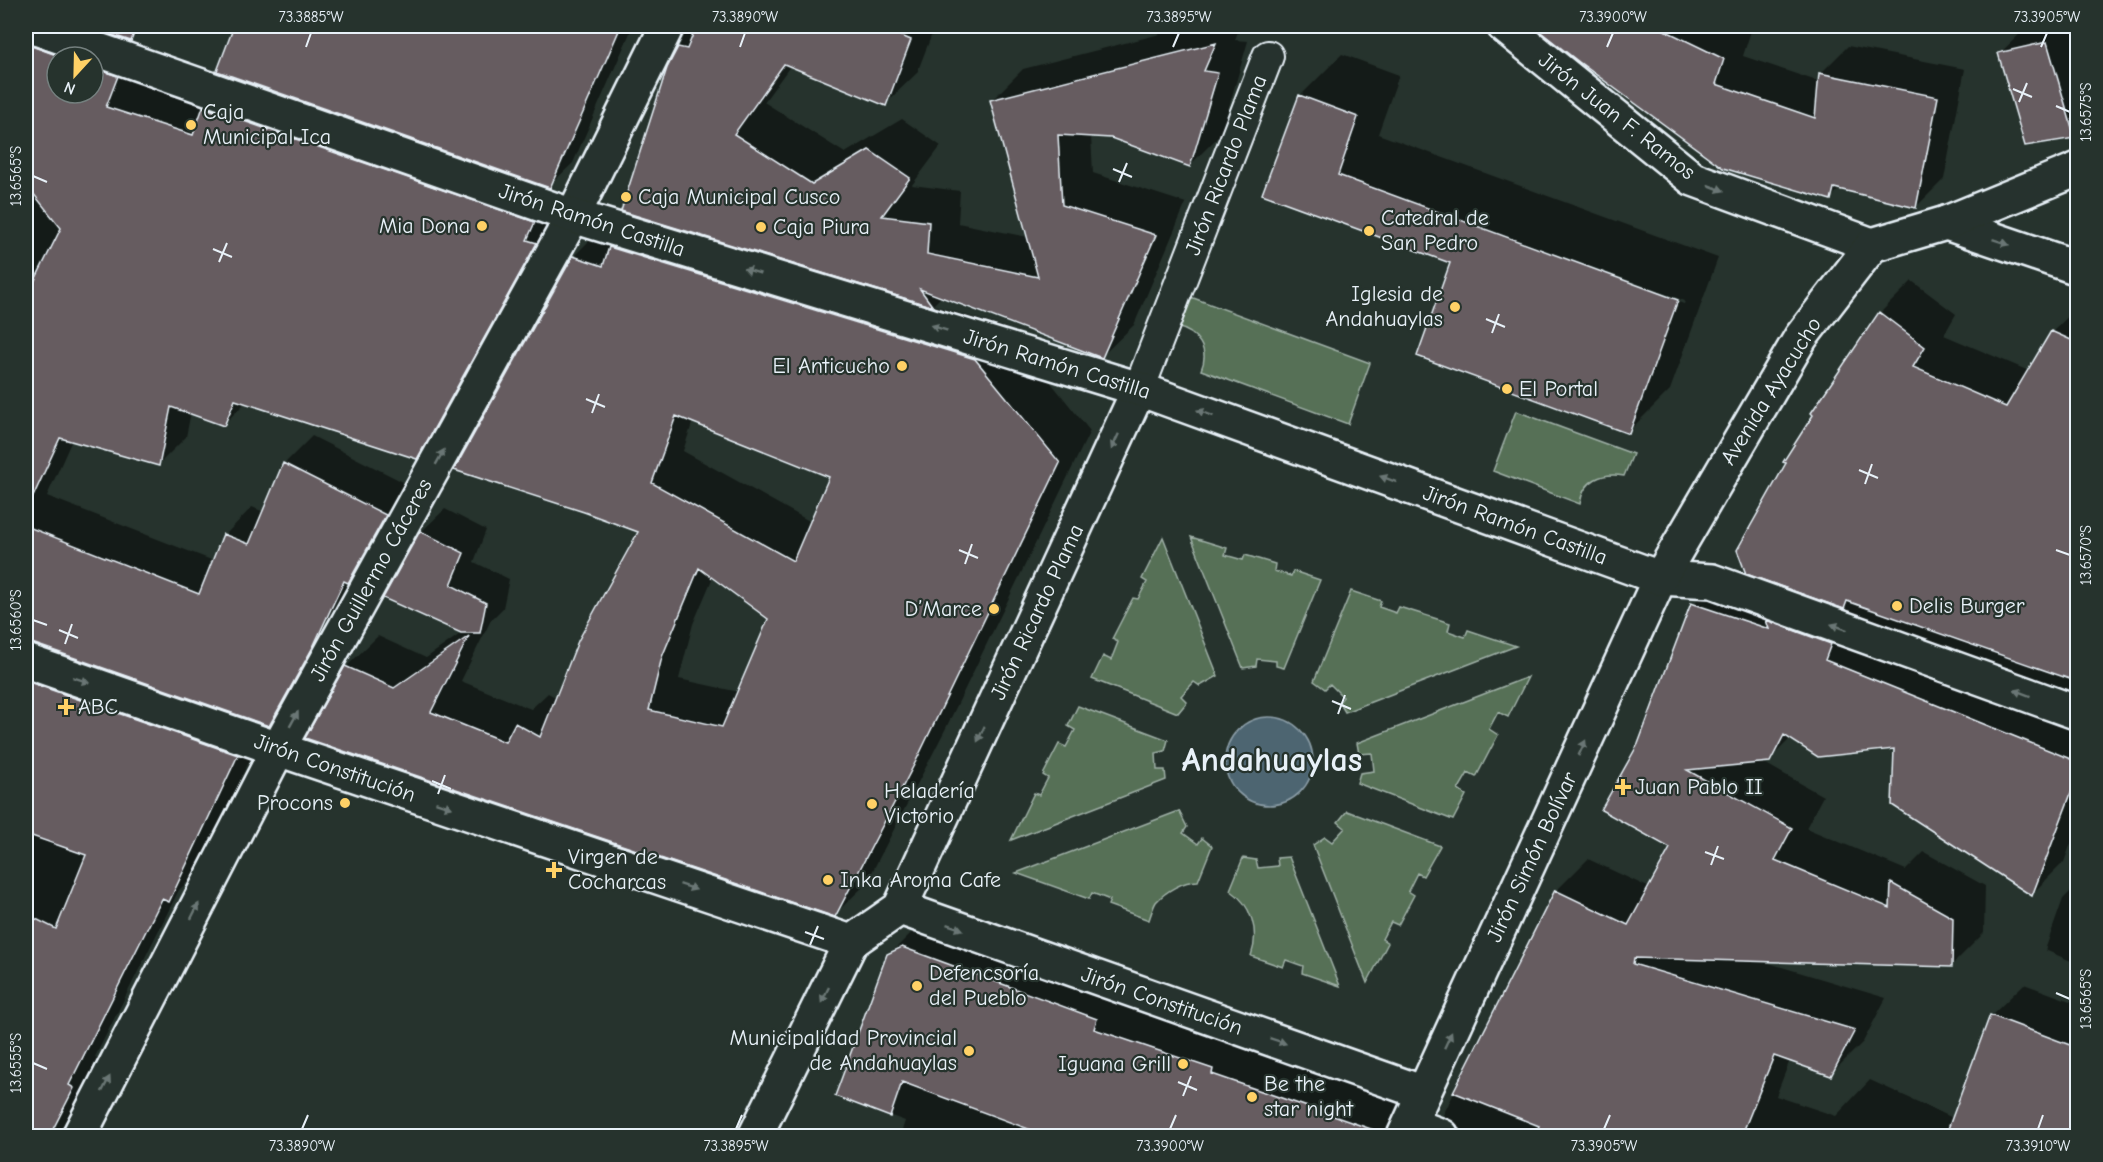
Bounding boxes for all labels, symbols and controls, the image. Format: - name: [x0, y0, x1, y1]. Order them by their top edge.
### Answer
- text: 73.3885°W: [279, 8, 343, 26]
- text: 73.3890°W: [712, 8, 778, 26]
- text: 73.3895°W: [1146, 8, 1212, 26]
- text: 73.3900°W: [1579, 8, 1647, 26]
- text: 73.3905°W: [2014, 8, 2080, 26]
- north arrow: [45, 45, 105, 105]
- street label: Jirón Juan F. Ramos: [1533, 47, 1701, 185]
- street label: Jirón Ricardo Plama: [1180, 71, 1272, 259]
- text: N: [62, 78, 78, 98]
- text: 13.6575°S: [2077, 82, 2095, 142]
- place label: Caja Municipal Ica: [203, 99, 331, 150]
- marker: Caja Municipal Ica: [184, 118, 198, 132]
- text: 13.6565°S: [7, 146, 25, 206]
- street label: Jirón Ramón Castilla: [496, 178, 688, 262]
- place label: Caja Municipal Cusco: [638, 184, 840, 210]
- one-way arrow: [1707, 184, 1725, 193]
- marker: Caja Municipal Cusco: [619, 190, 633, 204]
- place label: Catedral de San Pedro: [1381, 205, 1489, 256]
- place label: Mia Dona: [379, 213, 470, 239]
- place label: Caja Piura: [773, 214, 870, 240]
- marker: Mia Dona: [475, 219, 489, 233]
- marker: Caja Piura: [754, 220, 768, 234]
- marker: Catedral de San Pedro: [1362, 224, 1376, 238]
- one-way arrow: [1992, 237, 2010, 247]
- one-way arrow: [743, 266, 761, 275]
- place label: Iglesia de Andahuaylas: [1325, 281, 1443, 332]
- marker: Iglesia de Andahuaylas: [1448, 300, 1462, 314]
- street label: Avenida Ayacucho: [1715, 312, 1827, 470]
- one-way arrow: [930, 323, 948, 332]
- street label: Jirón Ramón Castilla: [960, 323, 1154, 405]
- place label: El Anticucho: [772, 353, 890, 379]
- marker: El Anticucho: [895, 359, 909, 373]
- place label: El Portal: [1519, 376, 1598, 402]
- marker: El Portal: [1500, 382, 1514, 396]
- one-way arrow: [1195, 407, 1213, 417]
- one-way arrow: [1110, 433, 1119, 451]
- one-way arrow: [435, 448, 445, 465]
- street label: Jirón Guillermo Cáceres: [304, 474, 438, 686]
- one-way arrow: [1379, 474, 1397, 483]
- street label: Jirón Ramón Castilla: [1419, 480, 1611, 570]
- street label: Jirón Ricardo Plama: [985, 520, 1089, 704]
- text: 13.6570°S: [2077, 525, 2095, 585]
- text: 13.6560°S: [7, 589, 25, 651]
- place label: Delis Burger: [1909, 593, 2025, 619]
- place label: D’Marce: [905, 596, 982, 622]
- marker: Delis Burger: [1890, 599, 1904, 613]
- marker: D’Marce: [987, 602, 1001, 616]
- one-way arrow: [1830, 621, 1848, 631]
- one-way arrow: [72, 676, 90, 685]
- one-way arrow: [2013, 688, 2031, 698]
- place label: ABC: [78, 694, 118, 720]
- marker: ABC: [59, 700, 73, 714]
- one-way arrow: [289, 711, 299, 728]
- one-way arrow: [976, 725, 985, 742]
- street label: Jirón Constitución: [251, 728, 419, 808]
- one-way arrow: [1578, 739, 1587, 757]
- district label: Andahuaylas: [1182, 740, 1362, 780]
- street label: Jirón Simón Bolívar: [1481, 768, 1583, 946]
- place label: Juan Pablo II: [1635, 774, 1763, 800]
- place label: Heladería Victorio: [884, 778, 975, 829]
- marker: Juan Pablo II: [1616, 780, 1630, 794]
- place label: Procons: [257, 790, 333, 816]
- marker: Procons: [338, 796, 352, 810]
- marker: Heladería Victorio: [865, 797, 879, 811]
- one-way arrow: [435, 801, 453, 810]
- place label: Virgen de Cocharcas: [568, 844, 666, 895]
- marker: Virgen de Cocharcas: [545, 861, 563, 879]
- place label: Inka Aroma Cafe: [840, 867, 1001, 893]
- marker: Inka Aroma Cafe: [821, 873, 835, 887]
- one-way arrow: [679, 883, 697, 893]
- one-way arrow: [190, 902, 200, 919]
- one-way arrow: [946, 923, 964, 933]
- place label: Defencsoría del Pueblo: [929, 960, 1039, 1011]
- street label: Jirón Constitución: [1078, 961, 1246, 1041]
- text: 13.6565°S: [2077, 969, 2095, 1029]
- marker: Defencsoría del Pueblo: [910, 979, 924, 993]
- one-way arrow: [820, 986, 830, 1003]
- place label: Municipalidad Provincial de Andahuaylas: [729, 1025, 957, 1076]
- one-way arrow: [1444, 1031, 1453, 1048]
- text: 13.6555°S: [7, 1033, 25, 1093]
- one-way arrow: [1269, 1037, 1287, 1047]
- marker: Municipalidad Provincial de Andahuaylas: [962, 1044, 976, 1058]
- place label: Iguana Grill: [1058, 1051, 1171, 1077]
- marker: Iguana Grill: [1176, 1057, 1190, 1071]
- place label: Be the star night: [1264, 1071, 1354, 1122]
- one-way arrow: [101, 1076, 111, 1093]
- marker: Be the star night: [1245, 1090, 1259, 1104]
- text: 73.3890°W: [269, 1137, 335, 1155]
- text: 73.3895°W: [703, 1137, 769, 1155]
- text: 73.3900°W: [1136, 1137, 1204, 1155]
- text: 73.3905°W: [1571, 1137, 1637, 1155]
- text: 73.3910°W: [2006, 1137, 2070, 1155]

